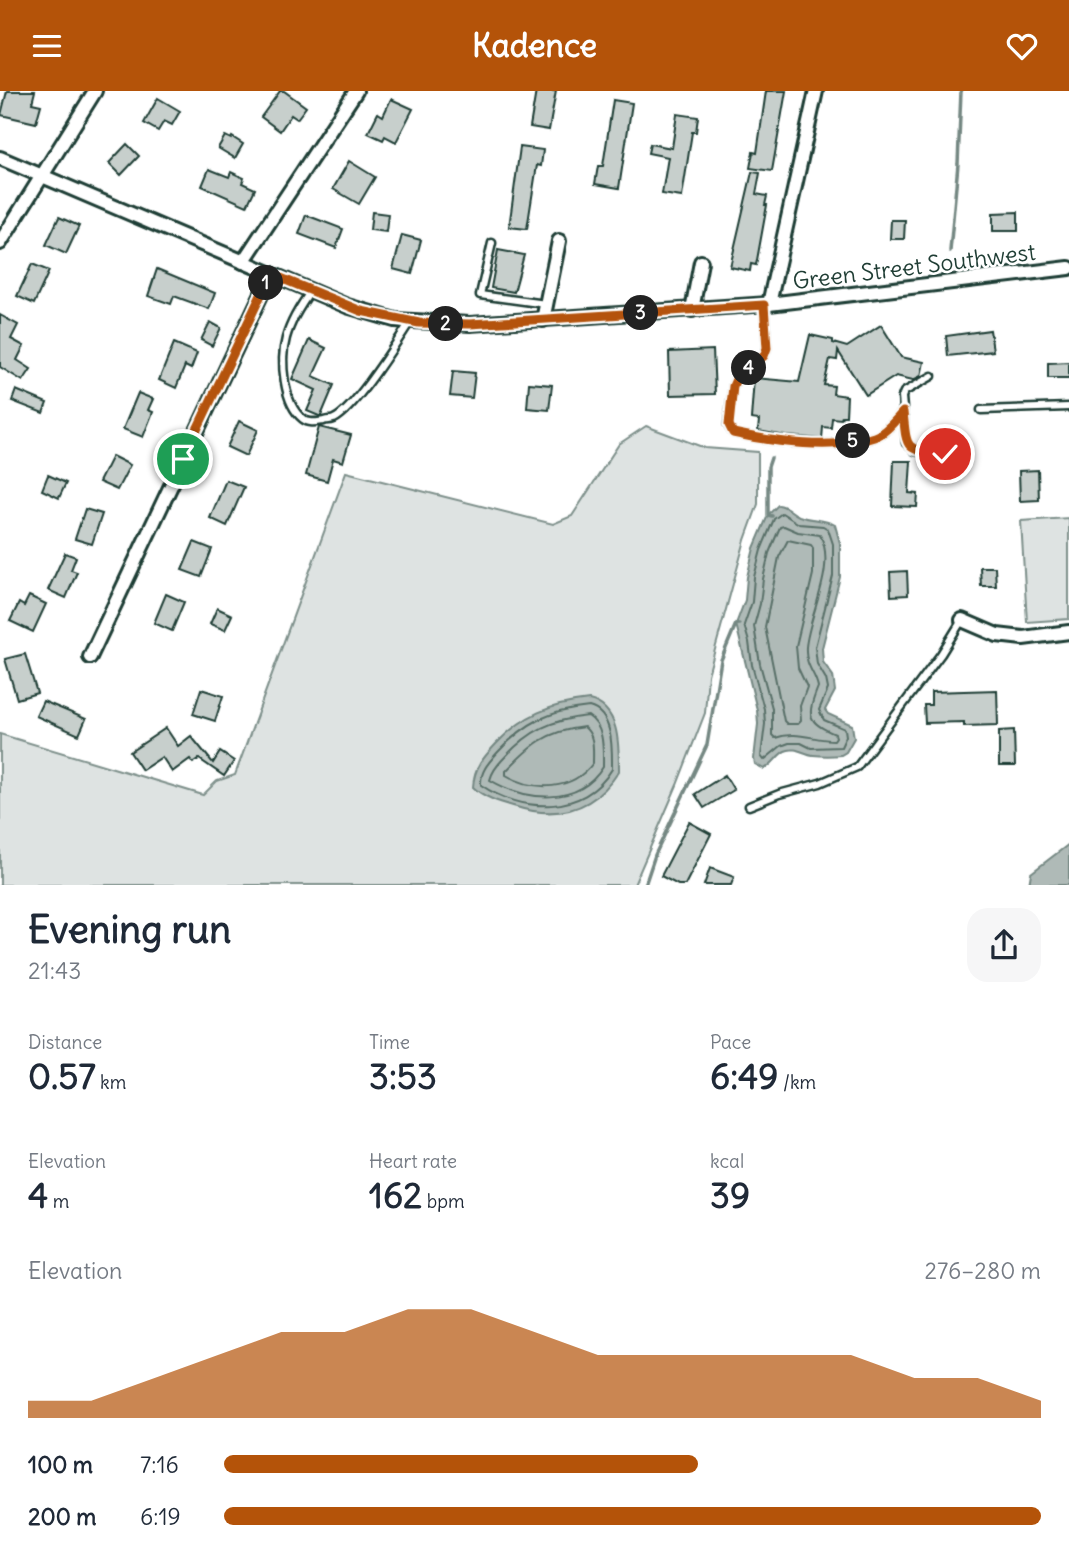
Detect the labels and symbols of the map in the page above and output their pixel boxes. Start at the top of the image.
street label: Green Street Southwest [791,237,1037,295]
pin: 1 [248,265,284,301]
pin: 3 [624,295,658,331]
pin: 2 [428,307,464,341]
pin: 4 [732,351,766,385]
pin: 5 [836,423,870,459]
pin [915,424,975,484]
pin [153,429,213,489]

